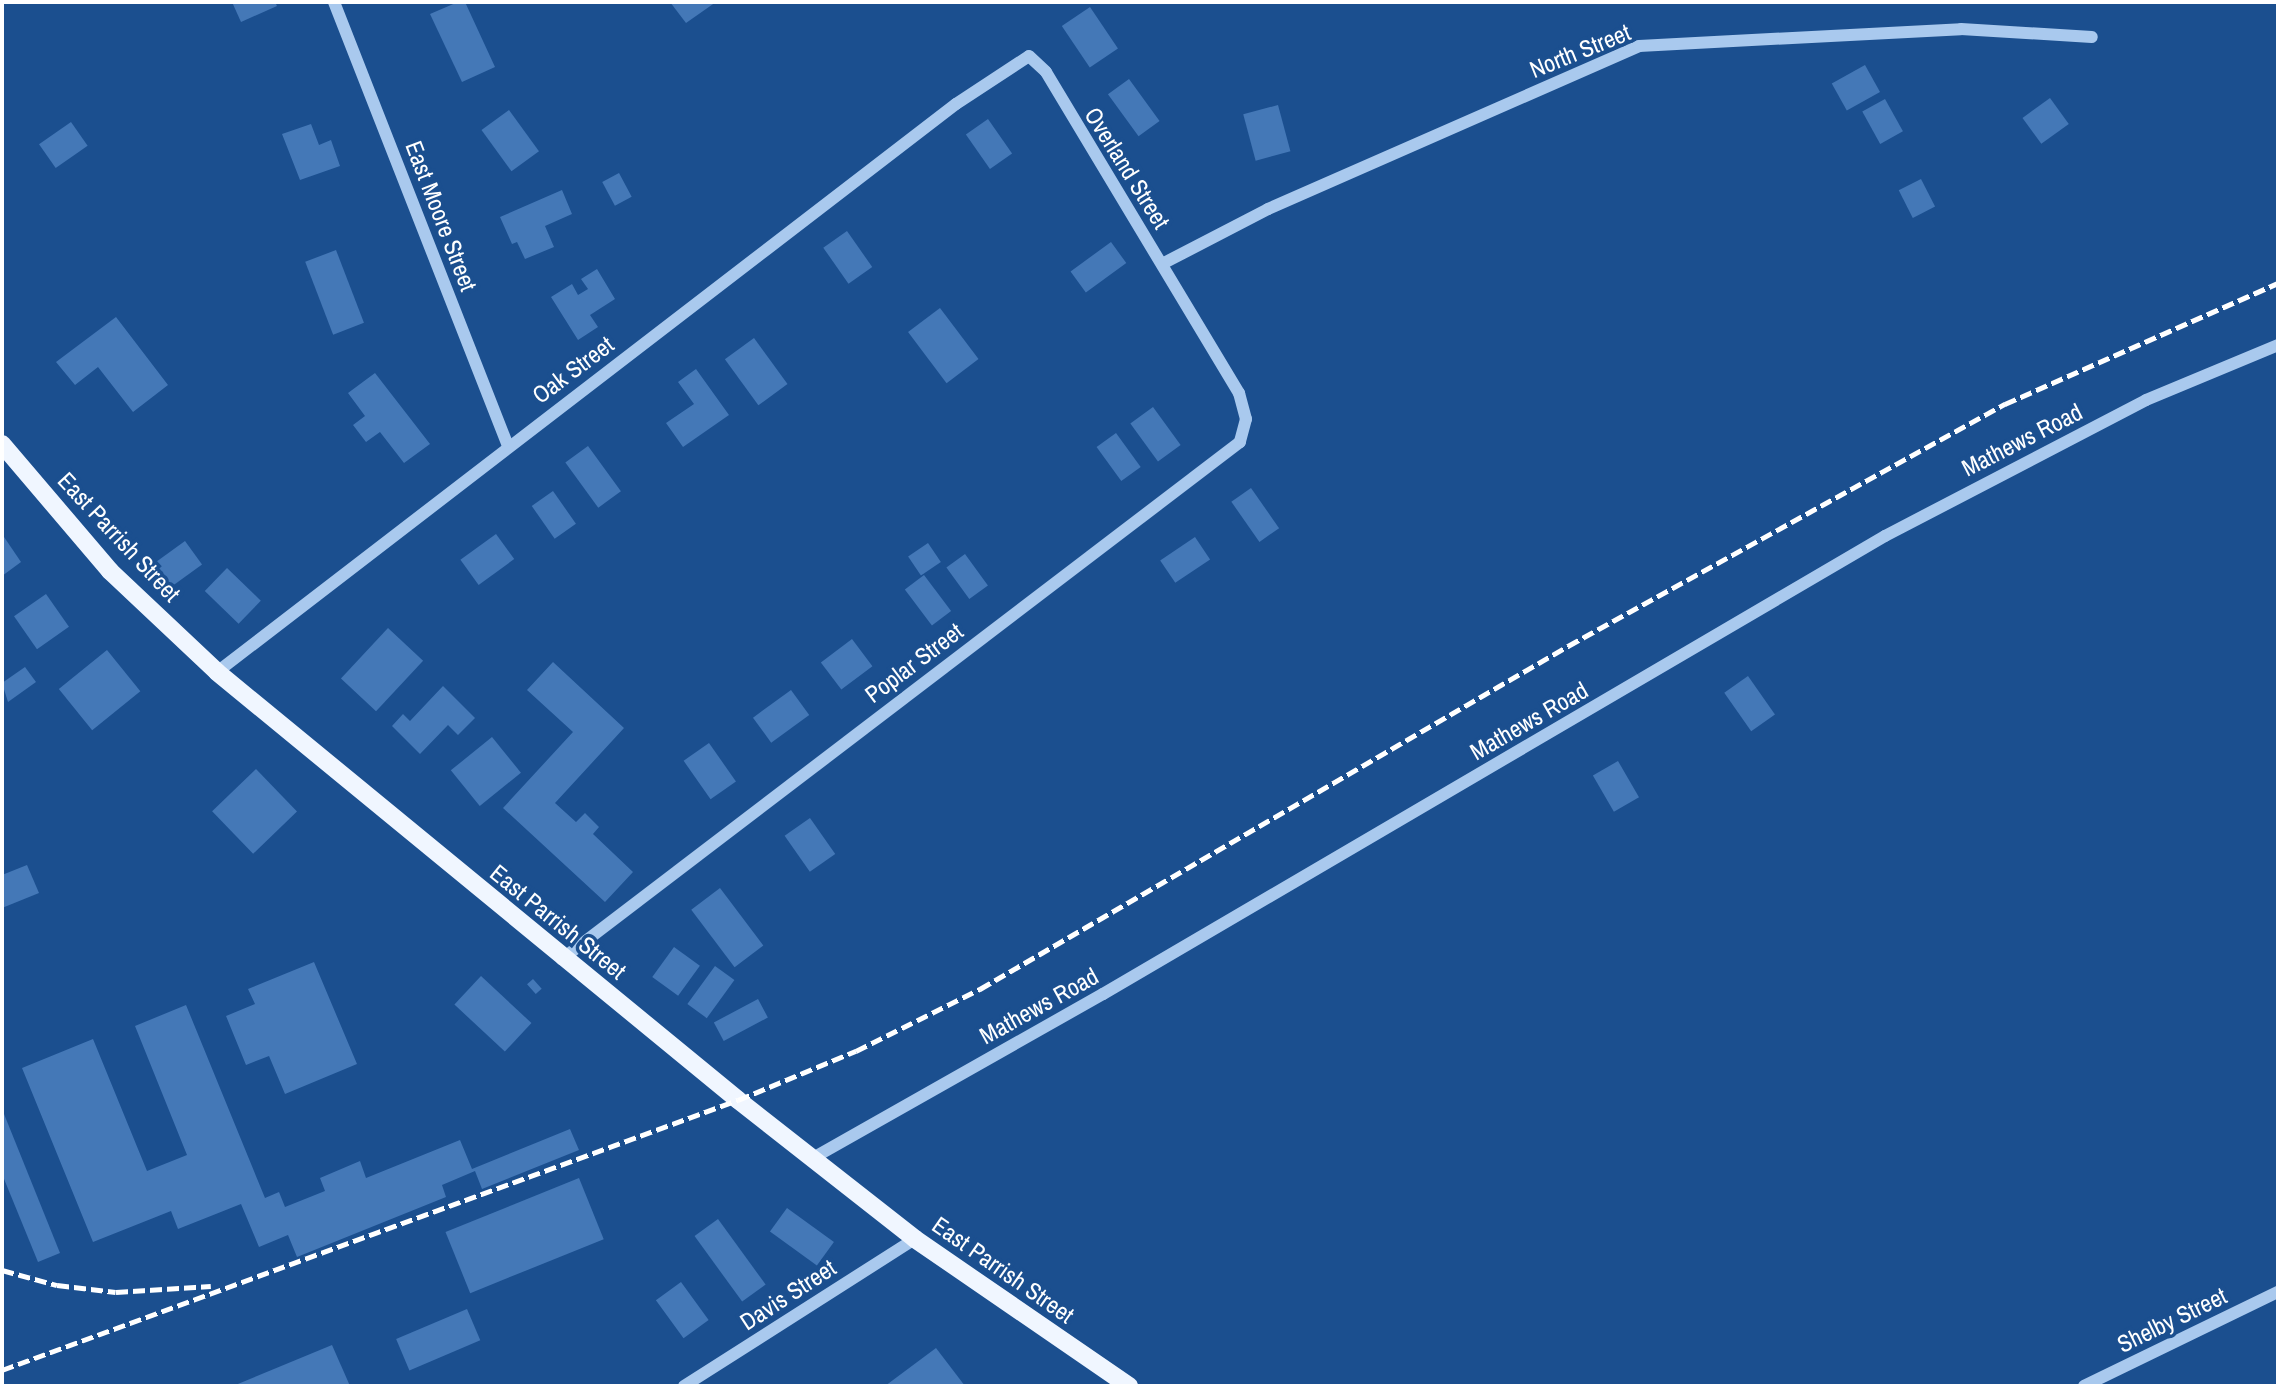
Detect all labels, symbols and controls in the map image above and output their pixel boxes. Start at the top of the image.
street label: North Street [1525,18,1635,84]
street label: Overland Street [1078,102,1176,234]
street label: East Moore Street [399,137,483,295]
street label: Oak Street [527,330,619,410]
street label: Mathews Road [1957,397,2087,483]
street label: East Parrish Street [52,466,186,608]
street label: Poplar Street [859,617,969,709]
street label: Mathews Road [1465,676,1593,766]
street label: East Parrish Street [484,858,632,986]
street label: Mathews Road [975,962,1103,1050]
street label: East Parrish Street [927,1211,1079,1329]
street label: Davis Street [735,1253,841,1337]
street label: Shelby Street [2113,1281,2231,1359]

